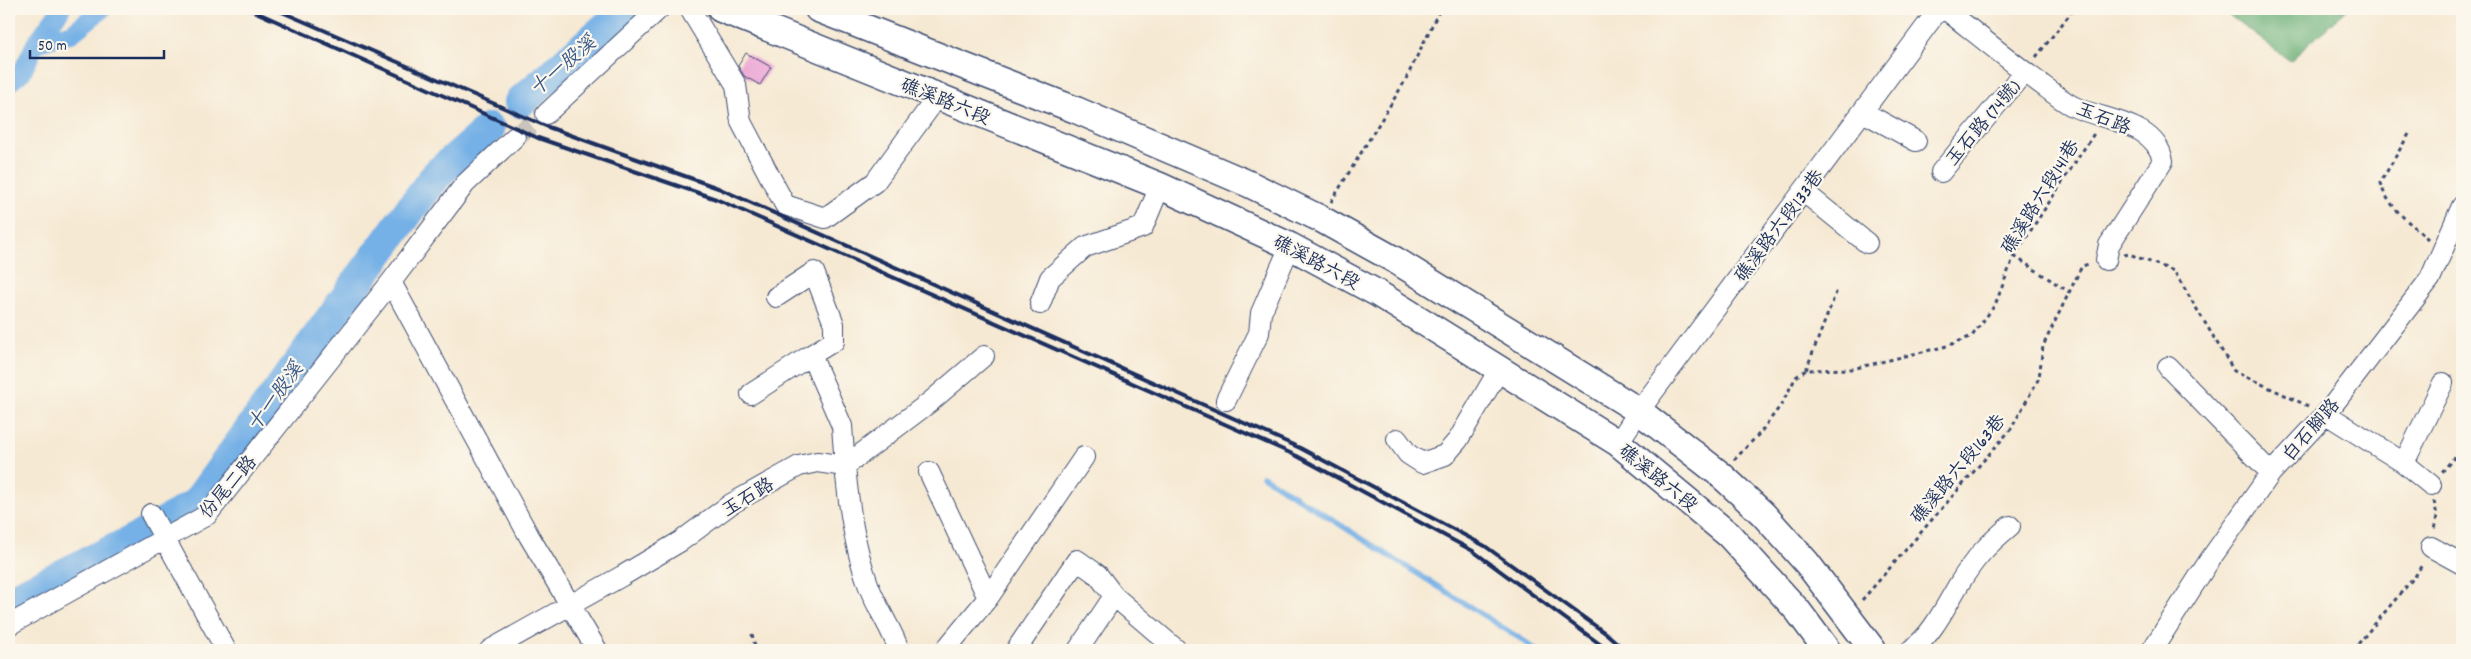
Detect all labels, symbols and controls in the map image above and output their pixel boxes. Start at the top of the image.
scale bar [30,28,164,60]
water label: 十一股溪 [525,30,604,104]
text: 50 m [38,36,67,58]
street label: 礁溪路六段 [896,73,994,134]
street label: 玉石路 (74號) [1941,75,2029,173]
street label: 玉石路 [2071,97,2134,143]
street label: 礁溪路六段141巷 [1996,135,2088,260]
street label: 礁溪路六段133巷 [1729,165,1832,289]
street label: 礁溪路六段 [1267,230,1364,298]
water label: 十一股溪 [242,356,312,438]
street label: 白石腳路 [2278,394,2348,469]
street label: 礁溪路六段163巷 [1906,410,2014,531]
street label: 礁溪路六段 [1611,439,1702,520]
street label: 份尾二路 [195,451,265,526]
street label: 玉石路 [717,473,780,525]

